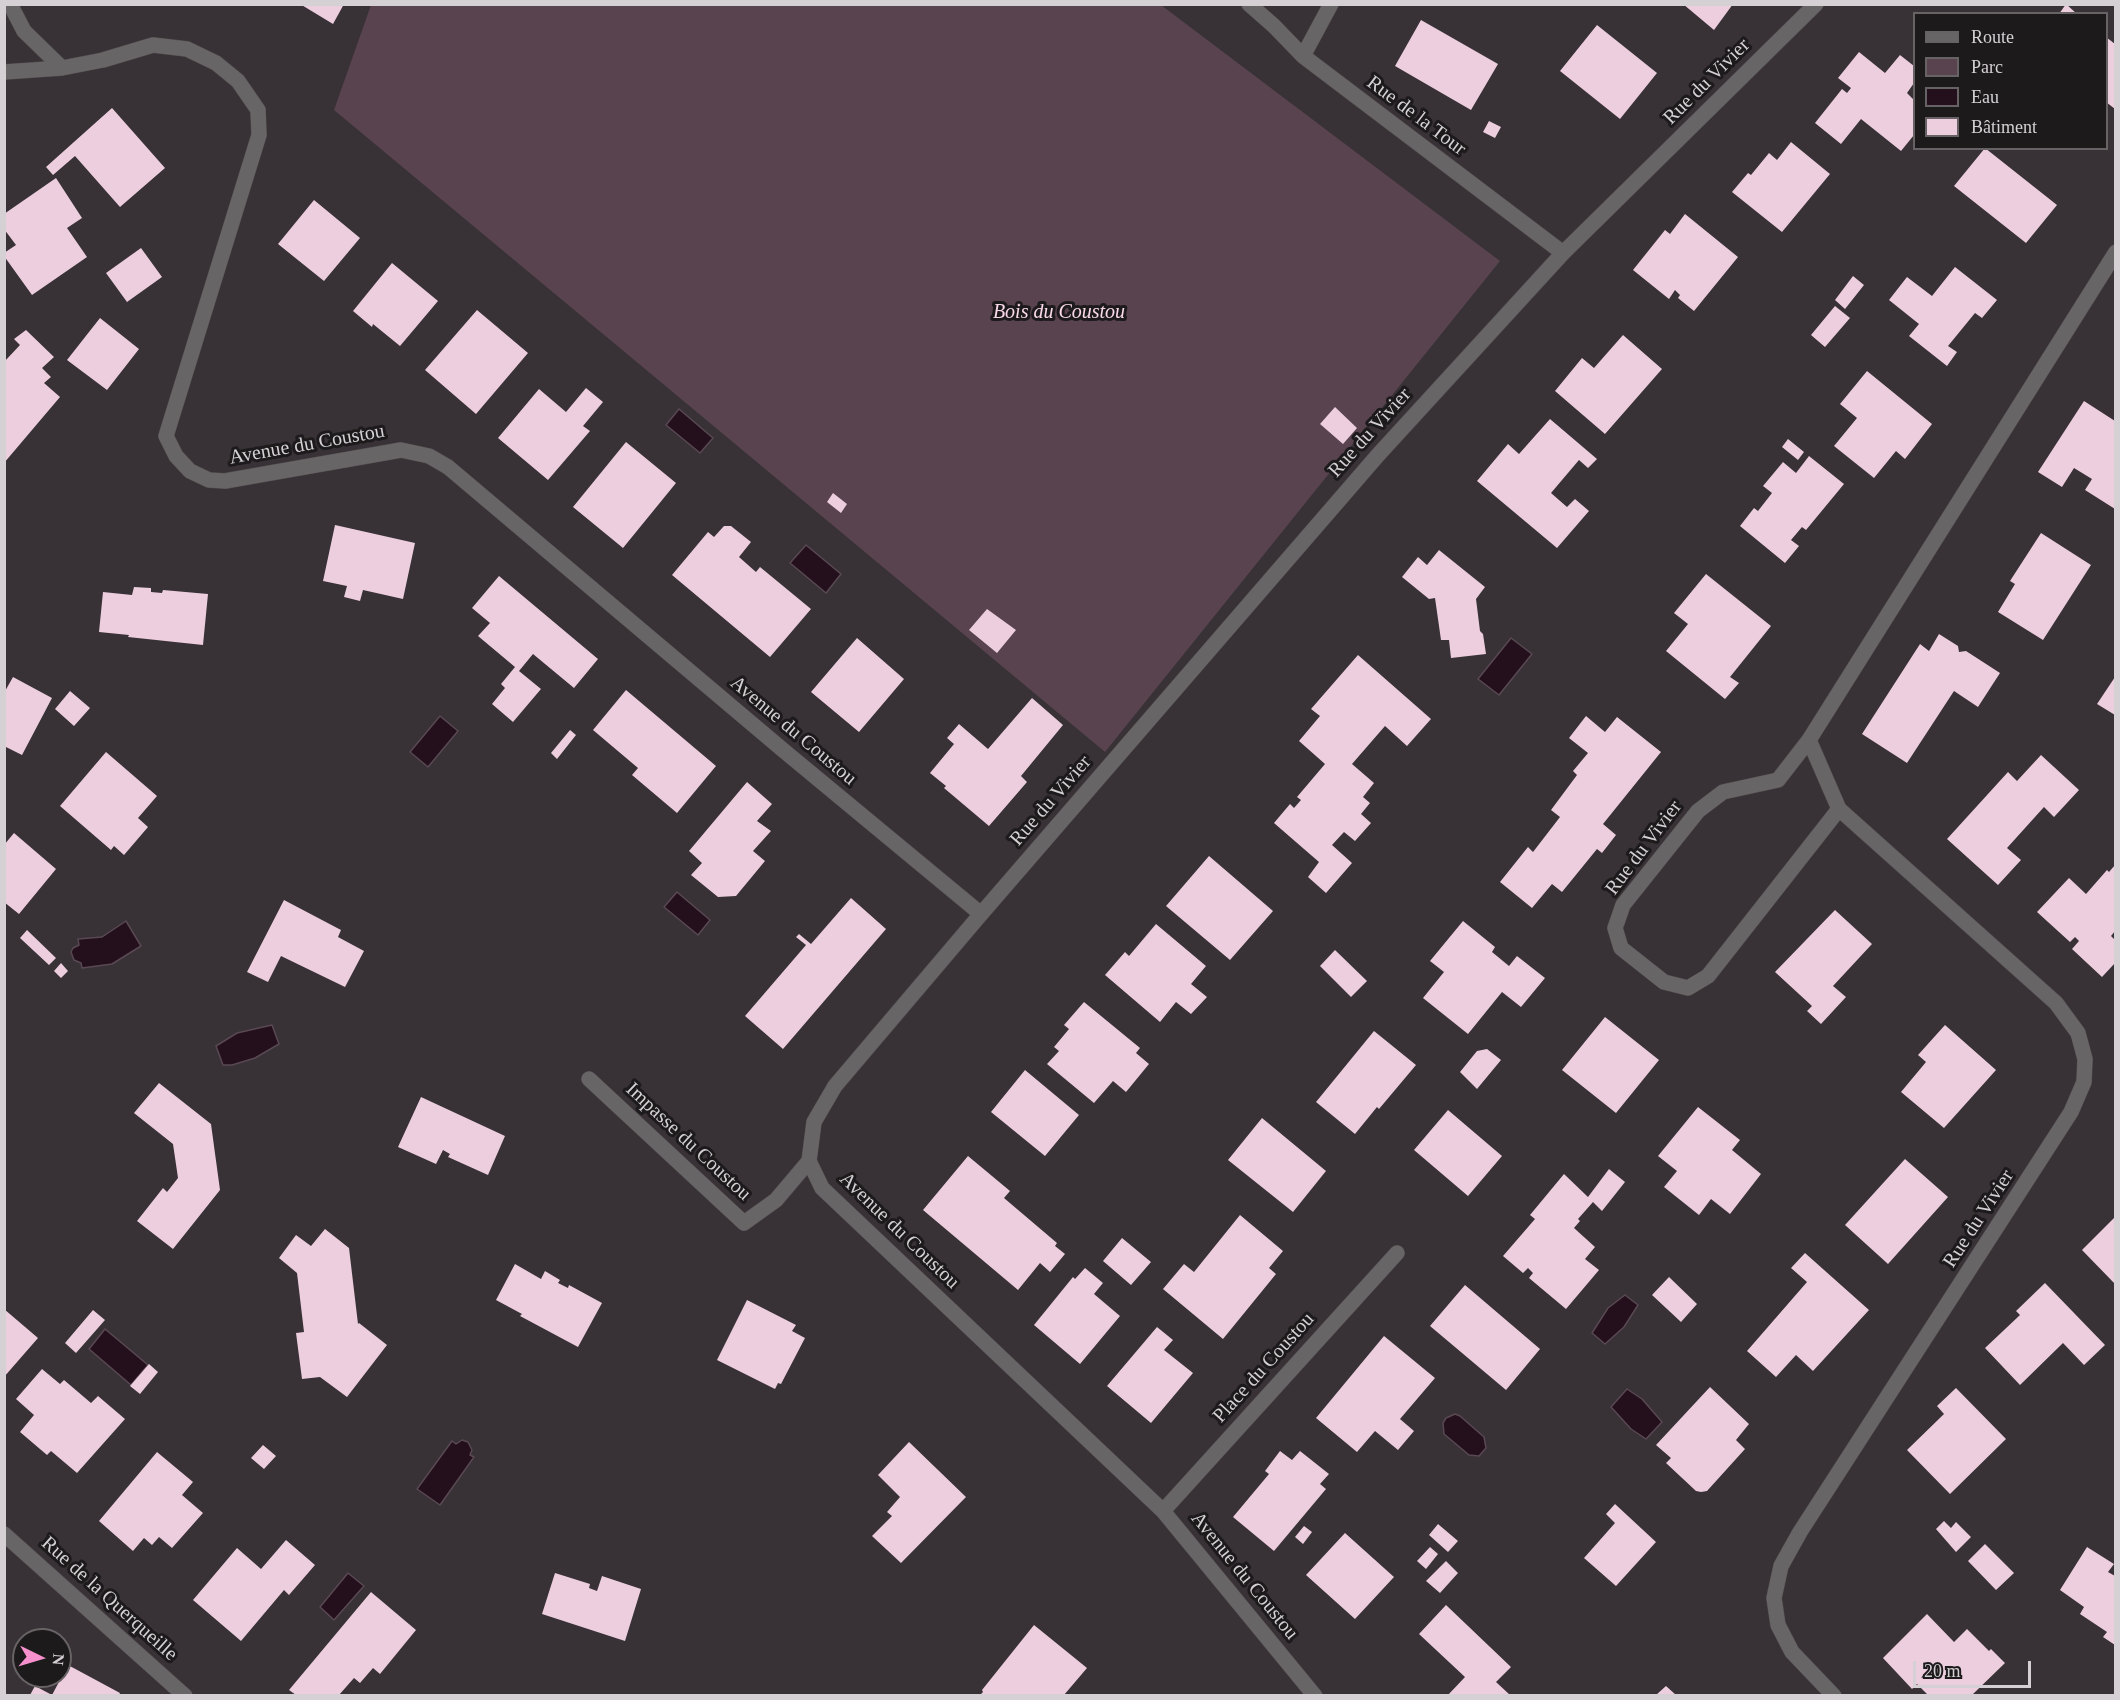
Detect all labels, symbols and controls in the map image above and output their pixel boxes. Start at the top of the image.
legend [1913,12,2108,150]
text: Route [1971,27,2014,47]
street label: Rue du Vivier [1659,34,1755,130]
text: Parc [1971,57,2003,77]
street label: Rue de la Tour [1362,71,1470,161]
text: Eau [1971,87,1999,107]
text: Bâtiment [1971,117,2037,137]
park label: Bois du Coustou [993,301,1125,325]
street label: Rue du Vivier [1324,383,1416,483]
street label: Avenue du Coustou [227,420,387,470]
street label: Avenue du Coustou [725,671,861,791]
street label: Rue du Vivier [1005,751,1097,851]
street label: Rue du Vivier [1601,796,1687,900]
street label: Impasse du Coustou [620,1078,756,1206]
street label: Rue du Vivier [1938,1165,2020,1273]
street label: Avenue du Coustou [834,1168,964,1294]
street label: Place du Coustou [1208,1308,1320,1428]
street label: Avenue du Coustou [1185,1507,1303,1645]
street label: Rue de la Querqueille [36,1532,182,1666]
north arrow [12,1628,72,1688]
scale bar [1916,1649,2034,1687]
text: N [49,1653,67,1666]
text: 20 m [1924,1661,1961,1681]

